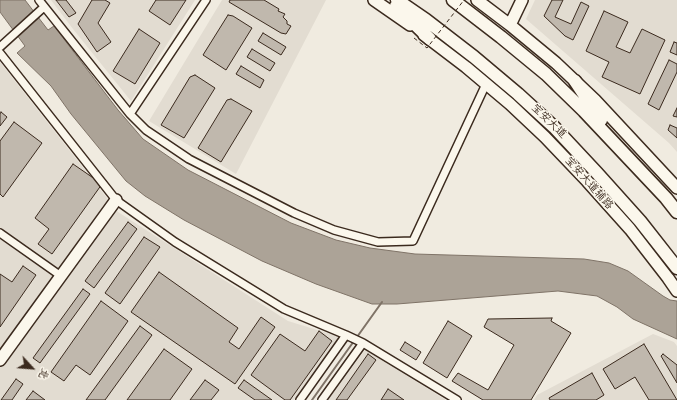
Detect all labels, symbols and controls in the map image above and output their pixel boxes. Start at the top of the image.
street label: 宝安大道 [528,102,568,142]
street label: 宝安大道辅路 [561,155,615,213]
north arrow [12,348,52,388]
text: 北 [35,366,51,381]

